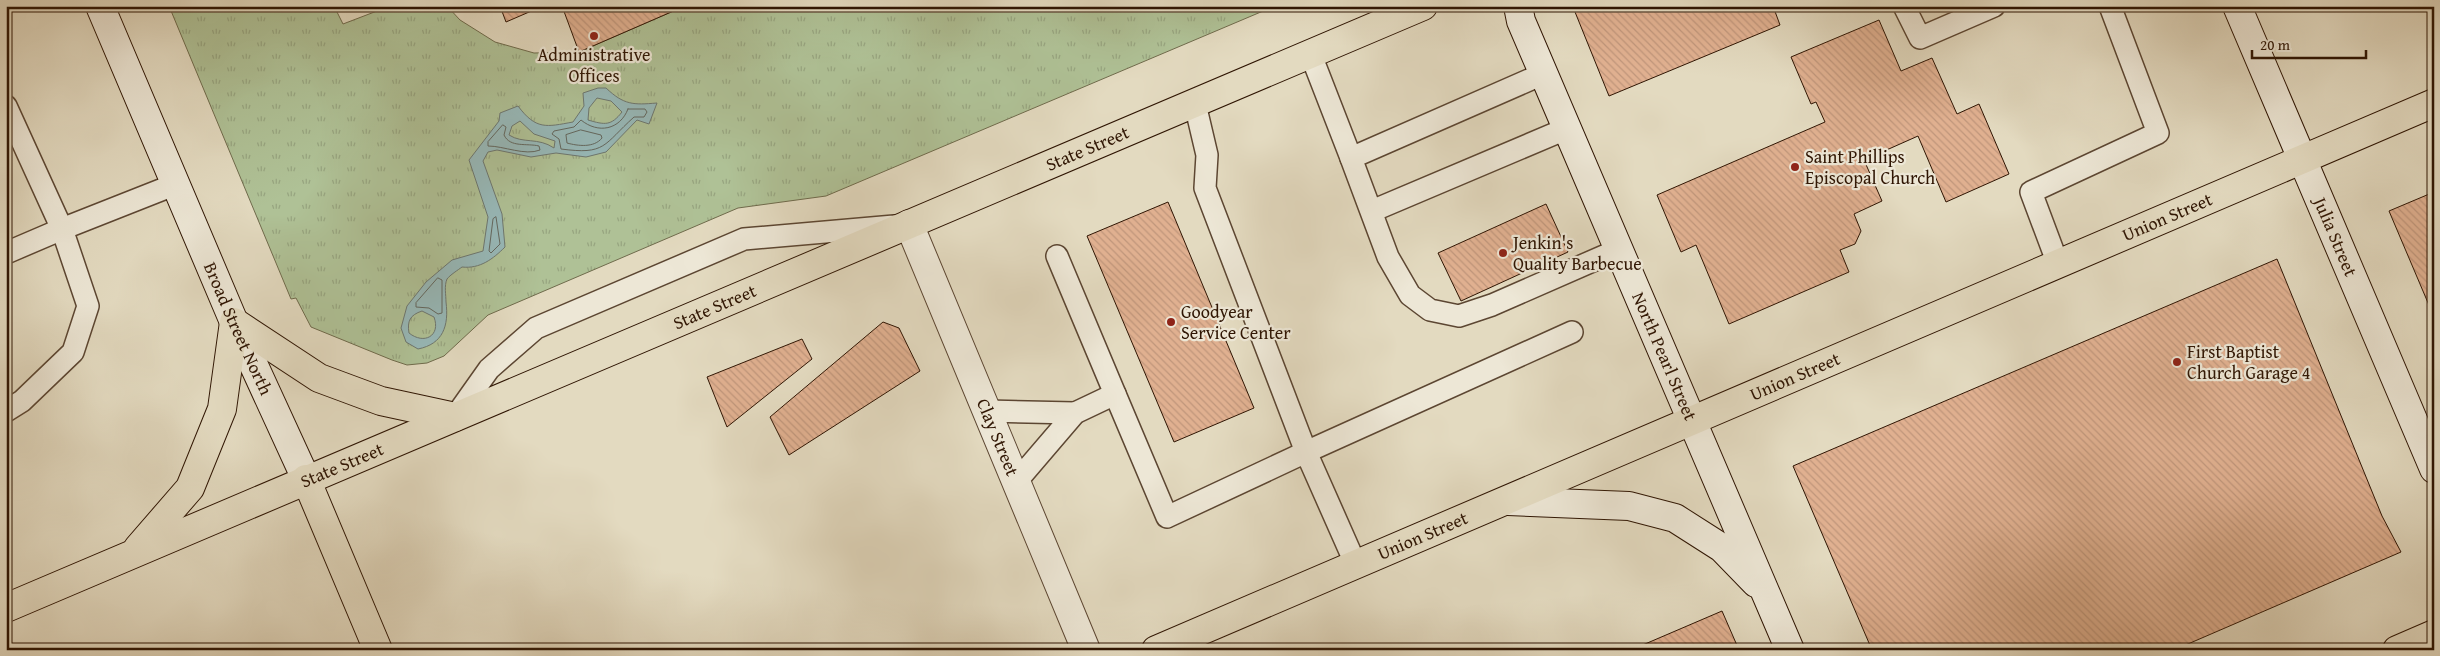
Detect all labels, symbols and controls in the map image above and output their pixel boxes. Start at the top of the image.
scale bar [2252,28,2366,60]
marker: Administrative Offices [588,30,600,42]
text: 20 m [2260,34,2291,55]
place label: Administrative Offices [537,41,651,89]
street label: State Street [1041,118,1134,178]
place label: Saint Phillips Episcopal Church [1805,143,1935,191]
marker: Saint Phillips Episcopal Church [1789,161,1801,173]
street label: Union Street [2118,185,2217,248]
street label: Julia Street [2306,191,2365,281]
place label: Jenkin's Quality Barbecue [1511,229,1642,277]
marker: Jenkin's Quality Barbecue [1497,247,1509,259]
street label: Broad Street North [197,258,280,399]
street label: State Street [669,277,761,336]
street label: North Pearl Street [1625,288,1705,425]
place label: Goodyear Service Center [1181,298,1291,346]
marker: Goodyear Service Center [1165,316,1177,328]
place label: First Baptist Church Garage 4 [2187,338,2310,386]
street label: Union Street [1745,345,1845,407]
marker: First Baptist Church Garage 4 [2171,356,2183,368]
street label: Clay Street [970,394,1027,481]
street label: State Street [296,435,388,494]
street label: Union Street [1373,504,1472,567]

